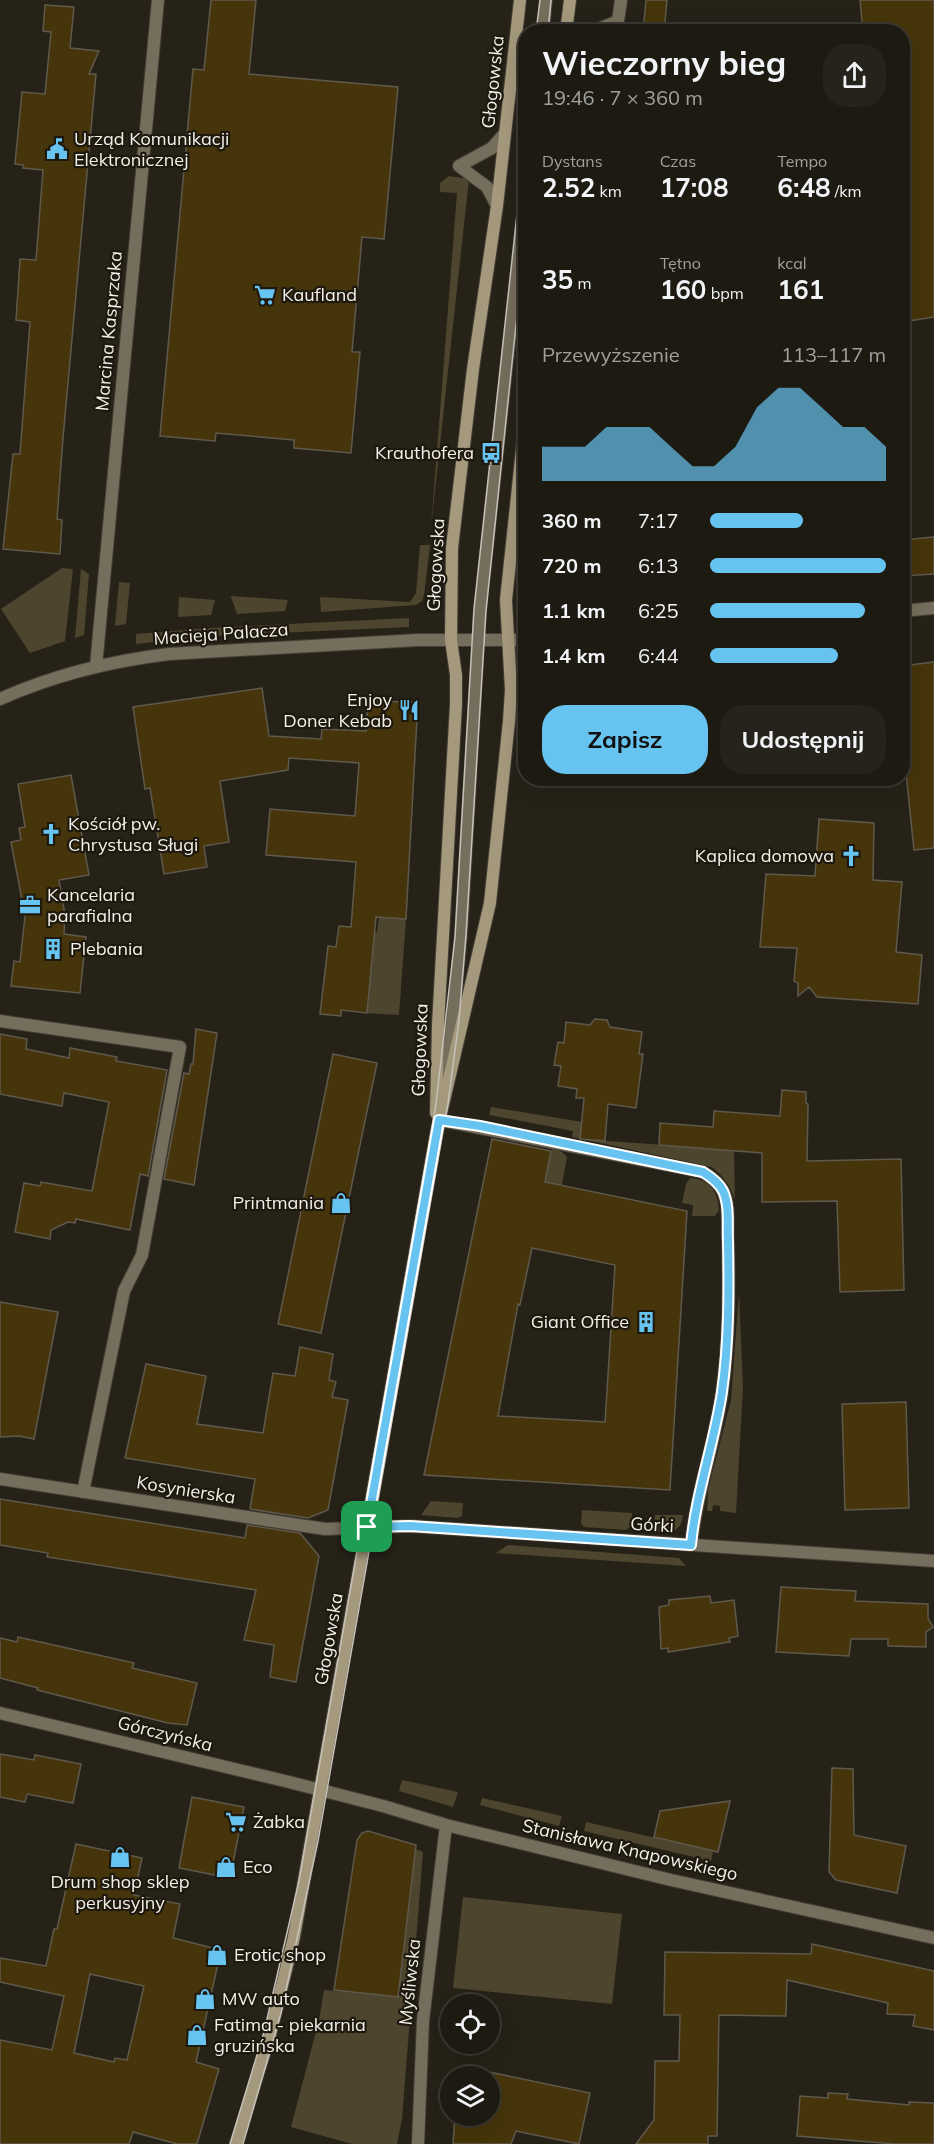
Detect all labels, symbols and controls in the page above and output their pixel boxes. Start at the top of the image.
street label: Głogowska [476,34,509,129]
text: Wieczorny bieg [542,42,786,83]
button: share [823,44,886,107]
text: 19:46 · 7 × 360 m [542,85,703,110]
place label: Urząd Komunikacji Elektronicznej [74,127,229,171]
public building icon: Urząd Komunikacji Elektronicznej [45,137,69,161]
text: Dystans [542,151,603,171]
text: Czas [660,151,696,171]
text: Tempo [777,151,827,171]
text: 2.52 [542,171,595,204]
text: 17:08 [660,171,729,204]
text: 6:48 [777,171,831,204]
text: km [595,181,622,201]
text: /km [831,181,862,201]
street label: Marcina Kasprzaka [90,250,127,412]
text: Tętno [660,253,701,273]
text: kcal [777,253,807,273]
text: 35 [542,263,573,296]
text: m [573,273,591,293]
text: 160 [660,273,706,306]
text: 161 [777,273,824,306]
supermarket icon: Kaufland [253,283,277,307]
place label: Kaufland [282,283,357,306]
text: bpm [706,283,744,303]
text: Przewyższenie [542,342,680,367]
text: 113–117 m [781,342,886,367]
place label: Krauthofera [375,441,474,464]
bus stop icon: Krauthofera [479,441,503,465]
text: 360 m [542,508,601,533]
text: 7:17 [638,508,679,533]
street label: Głogowska [422,518,449,612]
text: 720 m [542,553,601,578]
text: 6:13 [638,553,679,578]
text: 1.1 km [542,598,605,623]
text: 6:25 [638,598,679,623]
street label: Macieja Palacza [153,617,289,650]
text: 1.4 km [542,643,605,668]
text: 6:44 [638,643,679,668]
place label: Enjoy Doner Kebab [283,688,392,732]
restaurant icon: Enjoy Doner Kebab [397,698,421,722]
button: Zapisz [542,705,708,774]
button: Udostępnij [720,705,886,774]
place label: Kościół pw. Chrystusa Sługi [68,812,198,856]
church icon: Kościół pw. Chrystusa Sługi [39,822,63,846]
place label: Kaplica domowa [695,844,834,867]
church icon: Kaplica domowa [839,844,863,868]
place label: Kancelaria parafialna [47,883,135,927]
office icon: Kancelaria parafialna [18,893,42,917]
building icon: Plebania [41,937,65,961]
place label: Plebania [70,937,143,960]
street label: Głogowska [406,1003,433,1097]
place label: Printmania [233,1191,324,1214]
shop icon: Printmania [329,1191,353,1215]
place label: Giant Office [531,1310,629,1333]
building icon: Giant Office [634,1310,658,1334]
street label: Kosynierska [135,1470,237,1509]
pin [341,1501,392,1552]
icon: arrive [350,1510,383,1543]
street label: Górki [630,1512,674,1537]
street label: Głogowska [309,1591,348,1687]
street label: Górczyńska [115,1711,215,1756]
supermarket icon: Żabka [224,1810,248,1834]
place label: Żabka [253,1810,305,1833]
street label: Stanisława Knapowskiego [520,1813,740,1886]
shop icon: Drum shop sklep perkusyjny [108,1845,132,1869]
shop icon: Eco [214,1855,238,1879]
place label: Eco [243,1855,273,1878]
place label: Drum shop sklep perkusyjny [50,1870,190,1914]
street label: Myśliwska [394,1938,425,2026]
shop icon: Erotic shop [205,1943,229,1967]
place label: Erotic shop [234,1943,326,1966]
shop icon: MW auto [193,1987,217,2011]
place label: MW auto [222,1987,300,2010]
map controls [440,1994,500,2126]
button: locate [440,1994,500,2054]
place label: Fatima - piekarnia gruzińska [214,2013,366,2057]
shop icon: Fatima - piekarnia gruzińska [185,2023,209,2047]
button: layers [440,2066,500,2126]

